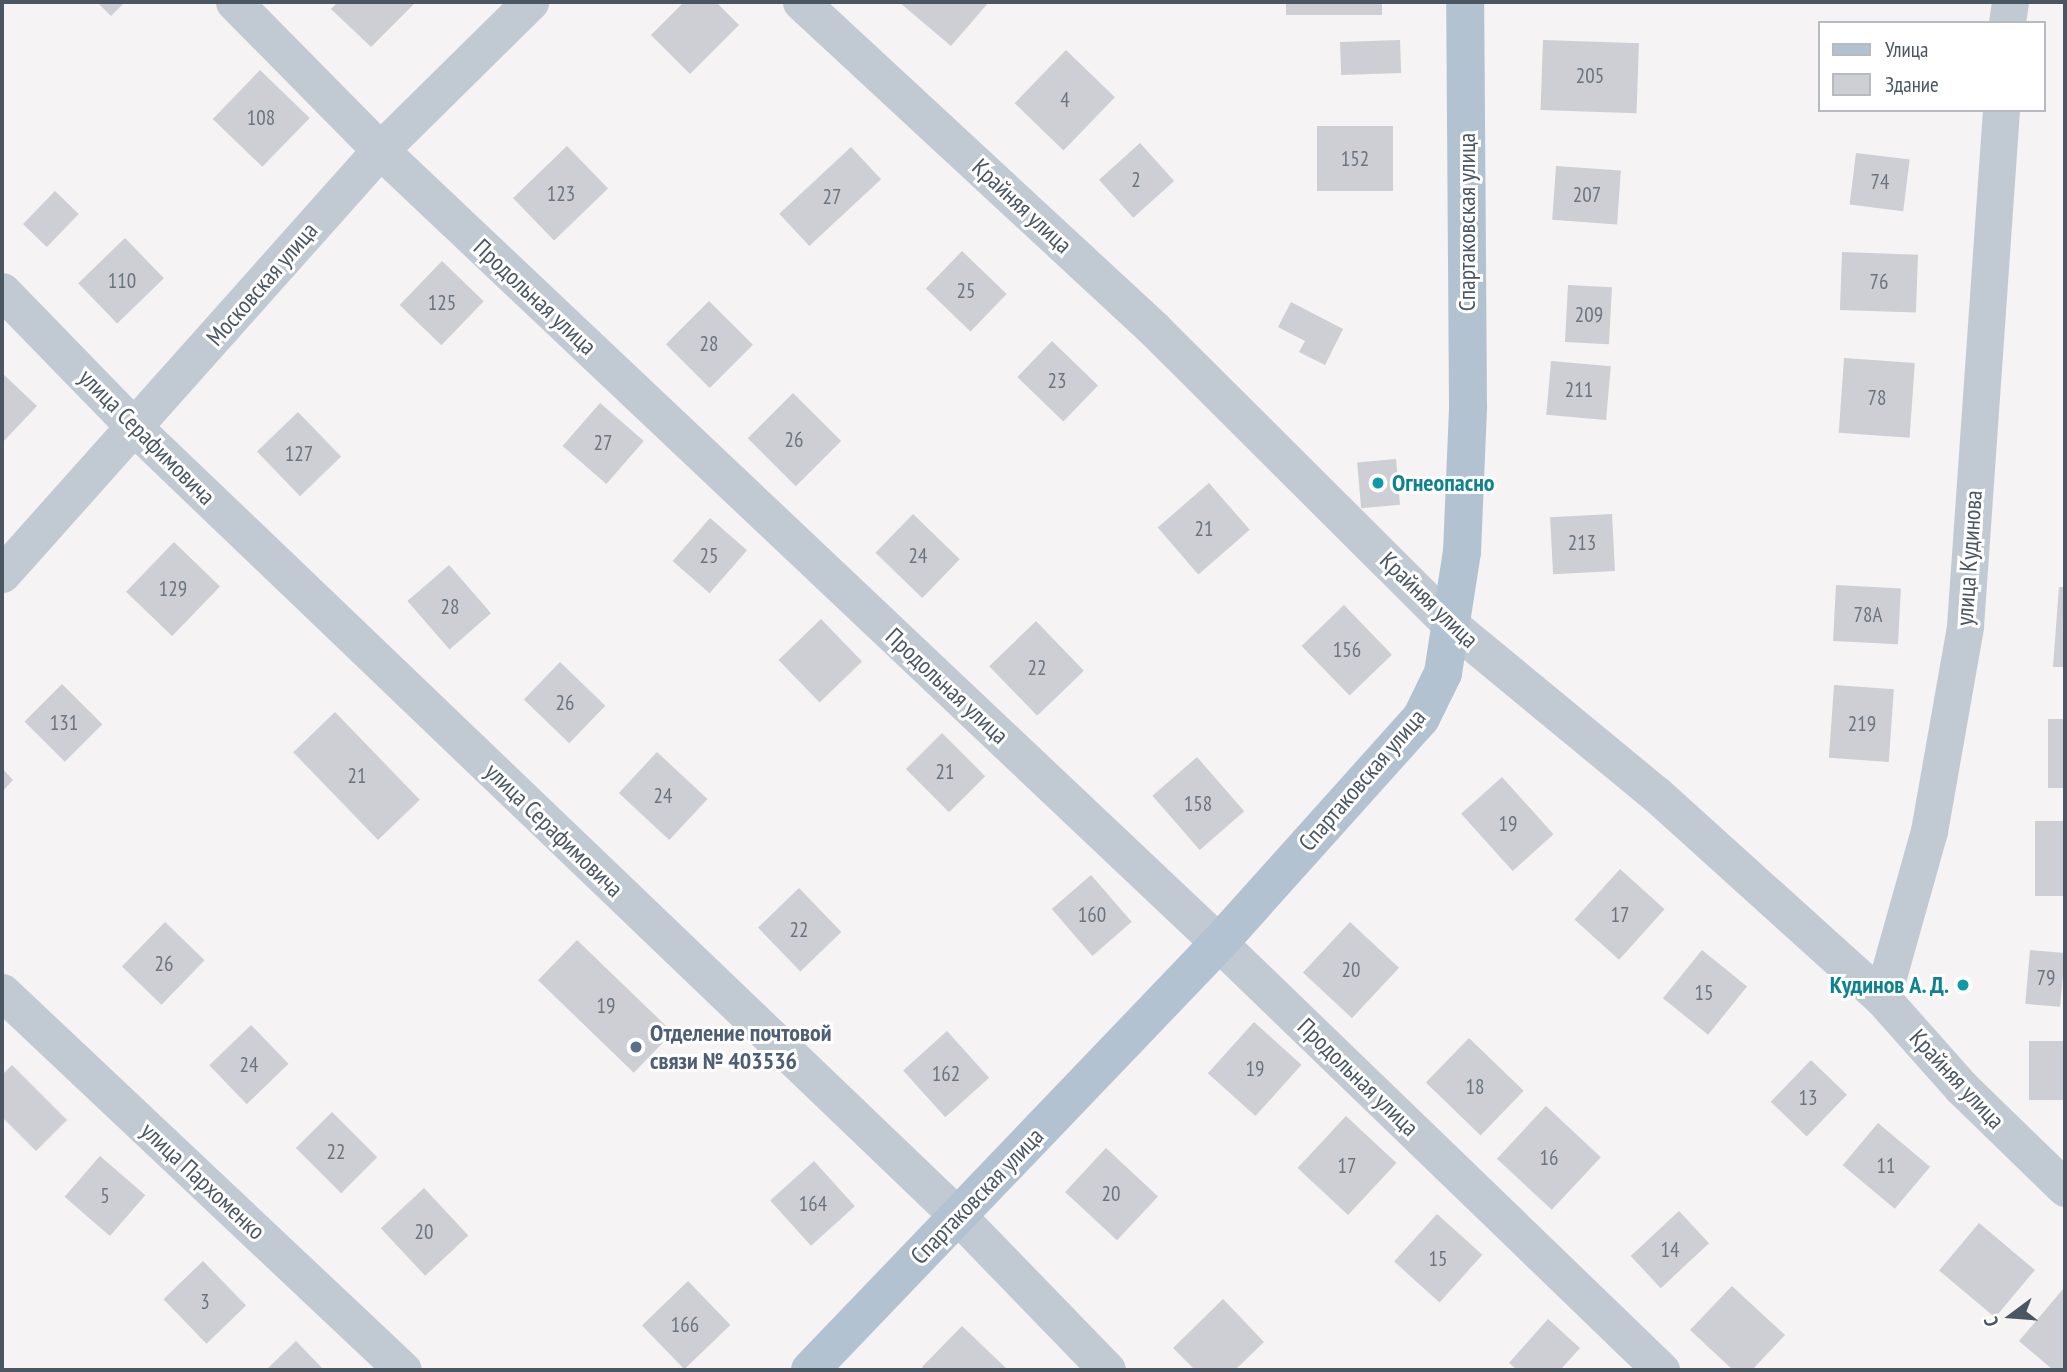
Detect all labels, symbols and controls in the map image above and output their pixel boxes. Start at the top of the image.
legend [1818,21,2046,112]
text: Улица [1885,36,1928,63]
house number: 205 [1576,63,1604,89]
text: Здание [1885,71,1939,98]
house number: 4 [1060,87,1070,113]
house number: 108 [247,105,275,131]
street label: Спартаковская улица [1453,133,1481,311]
house number: 152 [1341,146,1369,172]
street label: Крайняя улица [966,153,1078,259]
house number: 2 [1131,167,1141,193]
house number: 74 [1871,169,1889,195]
house number: 123 [547,181,575,207]
house number: 207 [1573,182,1601,208]
house number: 27 [823,184,841,210]
street label: Московская улица [200,216,324,352]
street label: Продольная улица [468,233,602,361]
house number: 110 [108,268,136,294]
house number: 76 [1870,269,1888,295]
house number: 25 [957,278,975,304]
house number: 125 [428,290,456,316]
house number: 209 [1575,302,1603,328]
house number: 28 [700,331,718,357]
street label: улица Серафимовича [73,363,221,511]
house number: 23 [1048,368,1066,394]
house number: 211 [1565,377,1593,403]
house number: 78 [1868,385,1886,411]
house number: 26 [785,427,803,453]
house number: 27 [594,430,612,456]
house number: 127 [285,441,313,467]
place label: Огнеопасно [1392,469,1495,497]
marker: Огнеопасно [1370,475,1386,491]
street label: улица Кудинова [1950,489,1988,627]
house number: 21 [1195,516,1213,542]
house number: 213 [1568,530,1596,556]
house number: 25 [700,543,718,569]
house number: 24 [909,543,927,569]
street label: Крайняя улица [1374,546,1484,654]
house number: 129 [159,576,187,602]
house number: 28 [441,594,459,620]
house number: 78А [1854,602,1882,628]
street label: Продольная улица [880,622,1014,750]
house number: 156 [1333,637,1361,663]
house number: 22 [1028,655,1046,681]
house number: 26 [556,690,574,716]
street label: Спартаковская улица [1293,703,1431,857]
house number: 131 [50,710,78,736]
house number: 219 [1848,711,1876,737]
street label: улица Серафимовича [479,757,629,903]
house number: 21 [936,759,954,785]
house number: 21 [348,763,366,789]
house number: 24 [654,783,672,809]
house number: 158 [1184,791,1212,817]
house number: 19 [1499,811,1517,837]
house number: 160 [1078,902,1106,928]
house number: 17 [1611,902,1629,928]
house number: 22 [790,917,808,943]
house number: 26 [155,951,173,977]
house number: 20 [1342,957,1360,983]
house number: 79 [2037,965,2055,991]
place label: Кудинов A. Д. [1828,971,1949,999]
marker: Кудинов A. Д. [1955,977,1971,993]
house number: 15 [1695,980,1713,1006]
house number: 19 [597,993,615,1019]
street label: Продольная улица [1292,1012,1424,1142]
place label: Отделение почтовой связи № 403536 [650,1019,832,1075]
street label: Крайняя улица [1904,1023,2010,1135]
marker: Отделение почтовой связи № 403536 [628,1039,644,1055]
house number: 24 [240,1052,258,1078]
house number: 19 [1246,1056,1264,1082]
house number: 162 [932,1061,960,1087]
house number: 18 [1466,1074,1484,1100]
house number: 13 [1799,1085,1817,1111]
street label: улица Пархоменко [135,1116,271,1246]
street label: Спартаковская улица [905,1122,1049,1270]
house number: 22 [327,1139,345,1165]
house number: 16 [1540,1145,1558,1171]
house number: 17 [1338,1153,1356,1179]
house number: 11 [1877,1153,1895,1179]
house number: 20 [1102,1181,1120,1207]
house number: 5 [100,1183,110,1209]
house number: 164 [799,1191,827,1217]
house number: 20 [415,1219,433,1245]
house number: 14 [1661,1237,1679,1263]
house number: 15 [1429,1246,1447,1272]
north arrow [1976,1281,2046,1351]
house number: 3 [200,1289,210,1315]
house number: 166 [671,1312,699,1338]
text: С [1978,1314,2004,1329]

